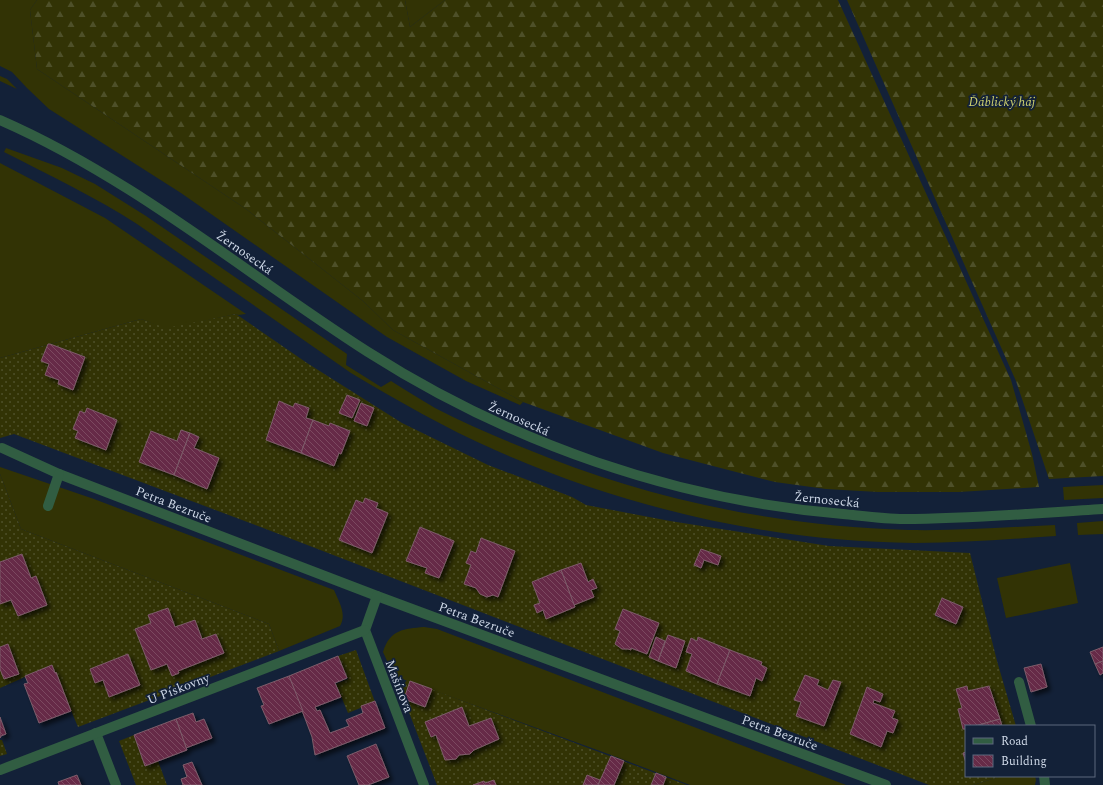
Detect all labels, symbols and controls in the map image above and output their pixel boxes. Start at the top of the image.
park label: Ďáblický háj [968,92,1036,112]
street label: Žernosecká [212,226,278,280]
street label: Žernosecká [485,396,553,442]
street label: Petra Bezruče [133,481,215,529]
street label: Žernosecká [793,487,861,513]
street label: Petra Bezruče [436,597,518,643]
street label: Mašínova [380,657,419,717]
street label: U Pískovny [144,668,213,710]
street label: Petra Bezruče [739,710,821,756]
legend [965,725,1095,777]
text: Road [1001,732,1028,751]
text: Building [1001,752,1047,771]

